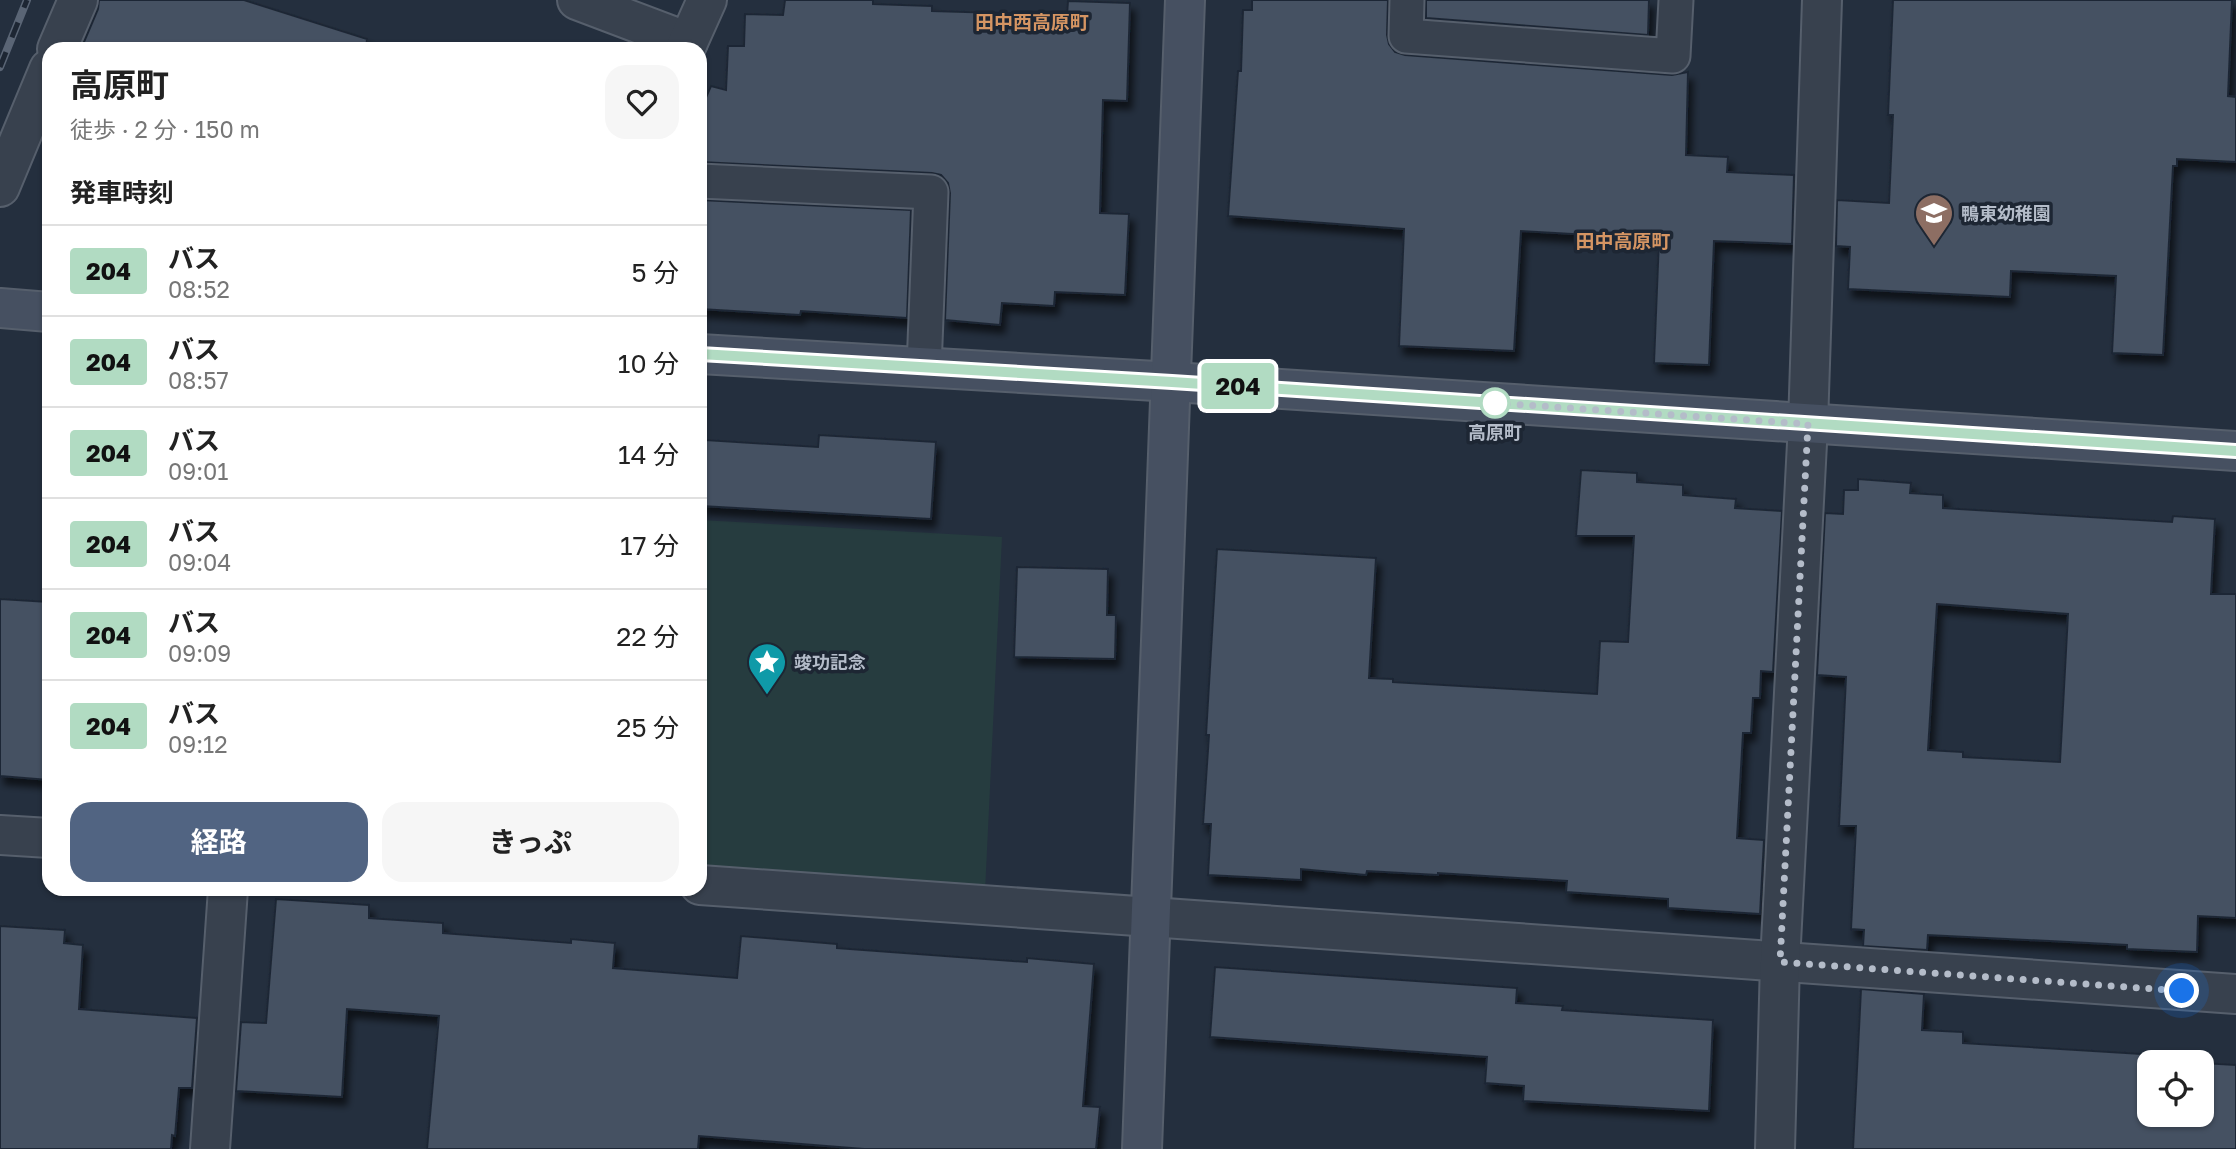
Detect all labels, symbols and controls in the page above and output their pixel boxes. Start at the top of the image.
district label: 田中西高原町 [975,10,1089,33]
text: 高原町 [70,65,169,104]
button: heart [605,65,679,139]
text: 徒歩 · 2 分 · 150 m [70,115,260,143]
text: 発車時刻 [70,177,174,208]
school or university icon: 鴨東幼稚園 [1913,192,1955,247]
place label: 鴨東幼稚園 [1961,202,2051,224]
district label: 田中高原町 [1575,229,1671,252]
text: バス [168,243,220,274]
text: 204 [86,256,131,285]
text: 5 分 [631,257,679,288]
text: 08:52 [168,275,230,303]
text: バス [168,334,220,365]
text: 204 [86,347,131,376]
text: 10 分 [618,348,679,379]
line badge: 204 [1198,363,1278,409]
text: 08:57 [168,366,229,394]
text: 204 [1215,371,1261,400]
marker: 高原町 [1480,388,1510,418]
place label: 高原町 [1468,421,1522,443]
text: バス [168,425,220,456]
text: 204 [86,438,131,467]
text: 14 分 [618,439,679,470]
text: 09:01 [168,457,229,485]
text: バス [168,516,220,547]
text: 204 [86,529,131,558]
text: 17 分 [620,530,679,561]
text: 09:04 [168,548,231,576]
text: バス [168,607,220,638]
text: 204 [86,620,131,649]
text: 22 分 [616,621,679,652]
text: 09:09 [168,639,231,667]
place icon: 竣功記念 [746,641,788,696]
place label: 竣功記念 [794,651,866,673]
text: バス [168,698,220,729]
text: 204 [86,711,131,740]
text: 25 分 [616,712,679,743]
text: 09:12 [168,730,228,758]
button: 経路 [70,802,368,882]
button: きっぷ [382,802,679,882]
your location [2164,973,2199,1008]
map controls [2137,1050,2214,1127]
button: locate [2137,1050,2214,1127]

